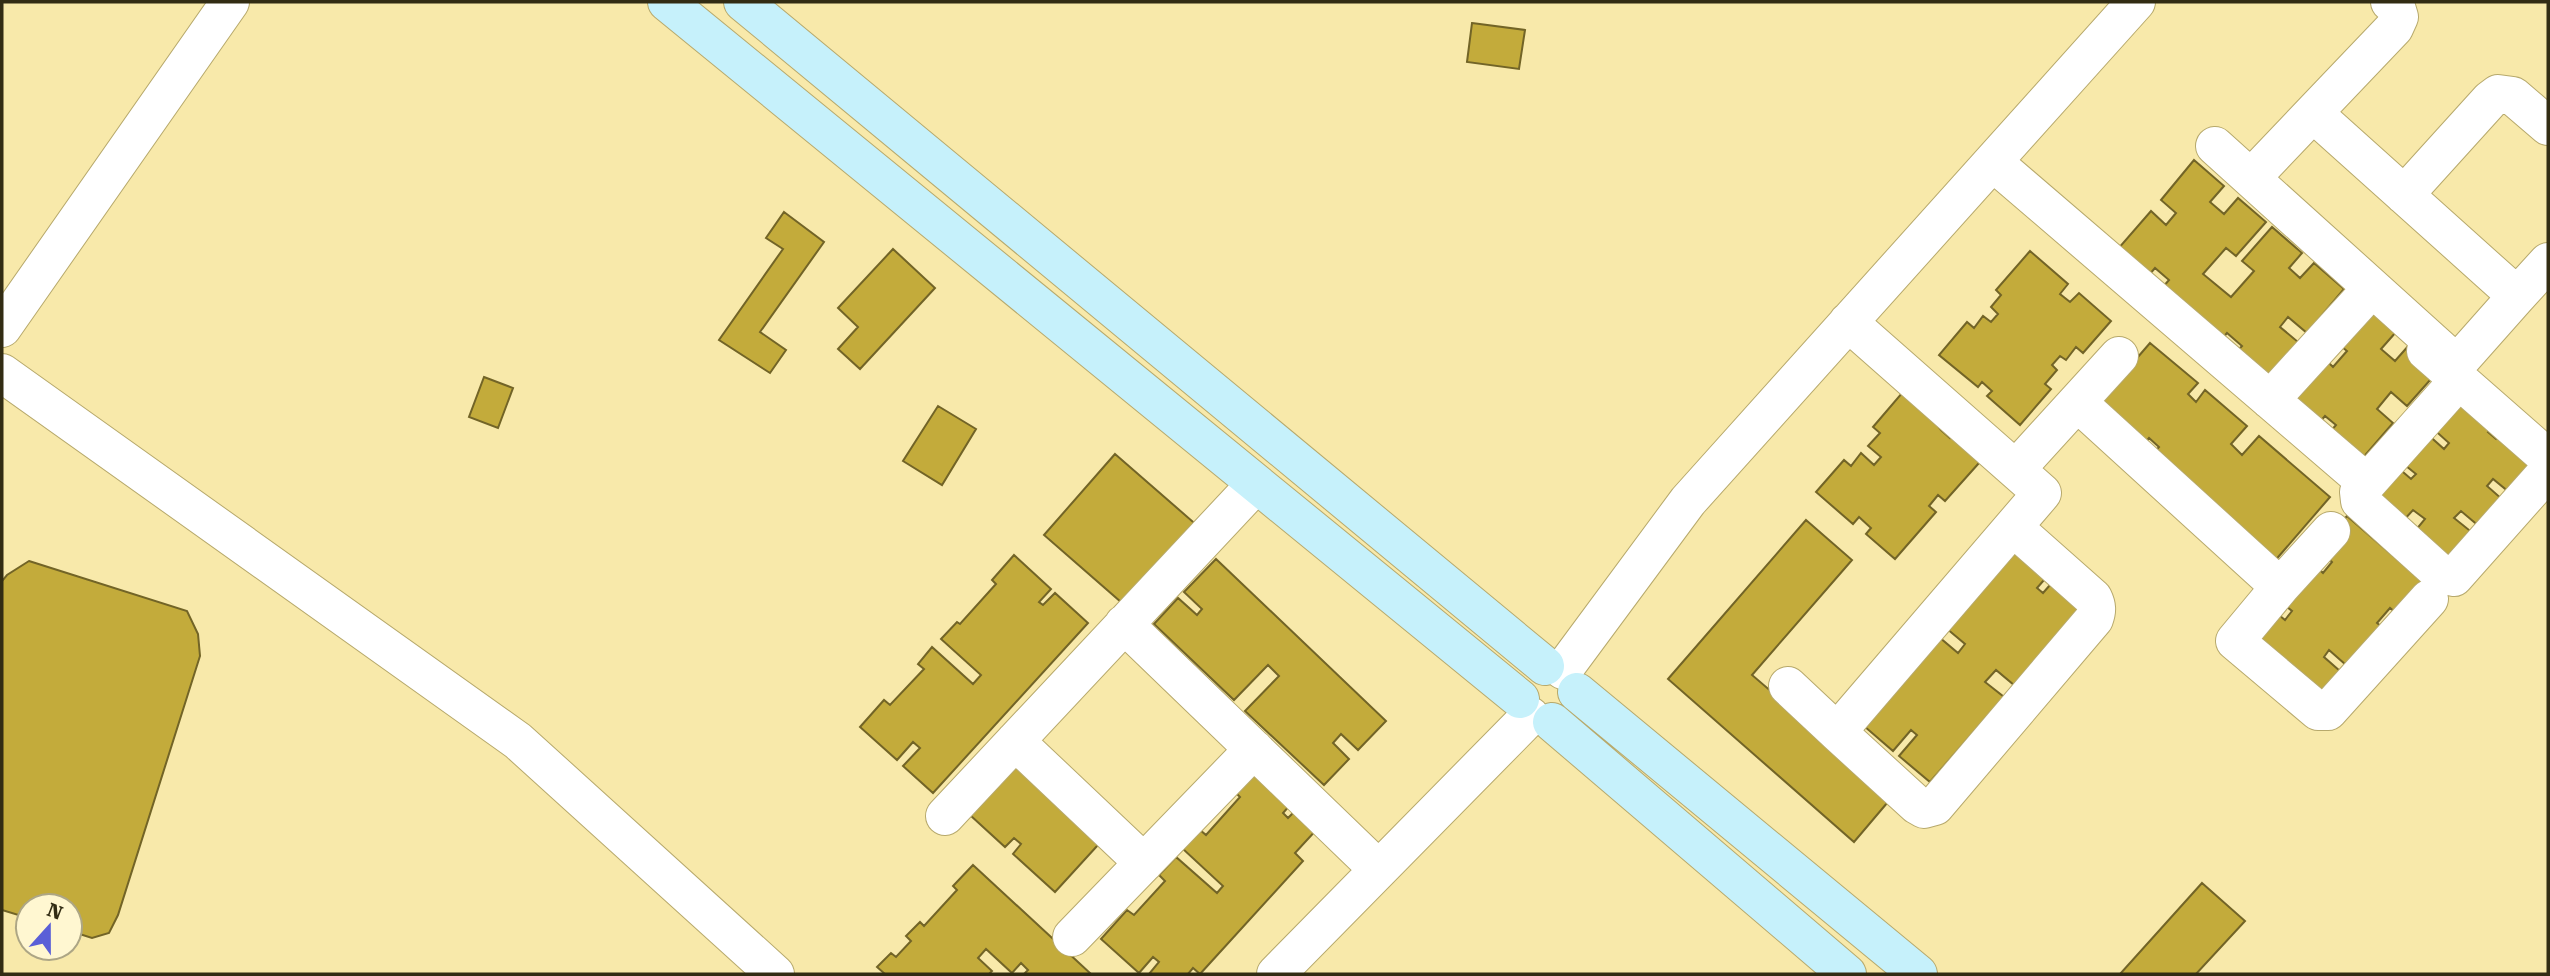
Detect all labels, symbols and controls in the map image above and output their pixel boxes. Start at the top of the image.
north arrow [14,892,84,962]
text: N [44,898,66,925]

